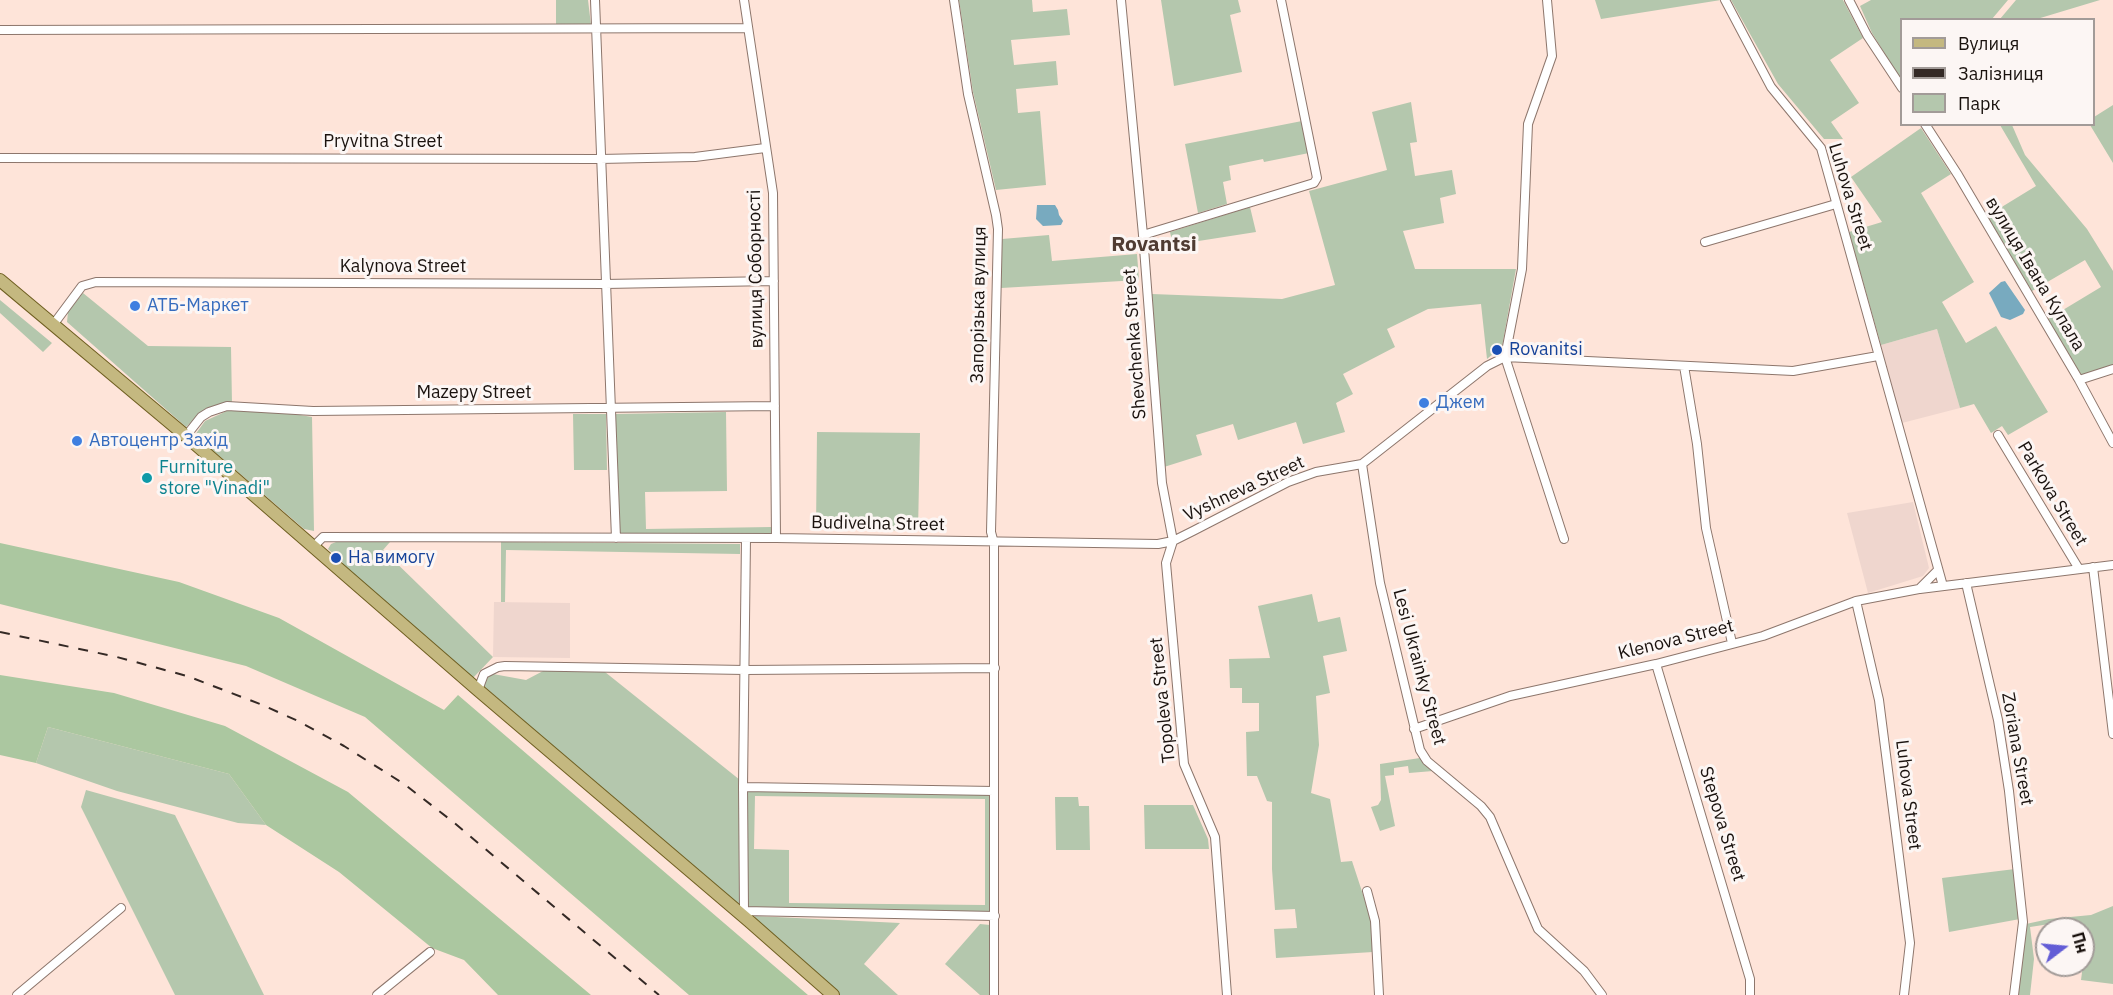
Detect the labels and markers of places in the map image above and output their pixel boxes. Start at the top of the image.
place label: АТБ-Маркет [147,295,249,317]
marker: АТБ-Маркет [128,299,142,313]
place label: Rovanitsi [1509,339,1583,361]
marker: Rovanitsi [1490,343,1504,357]
place label: Джем [1436,392,1485,414]
marker: Джем [1417,396,1431,410]
place label: Автоцентр Захід [89,430,228,452]
marker: Автоцентр Захід [70,434,84,448]
place label: Furniture store "Vinadi" [159,457,270,500]
marker: Furniture store "Vinadi" [140,471,154,485]
place label: На вимогу [348,547,435,569]
marker: На вимогу [329,551,343,565]

